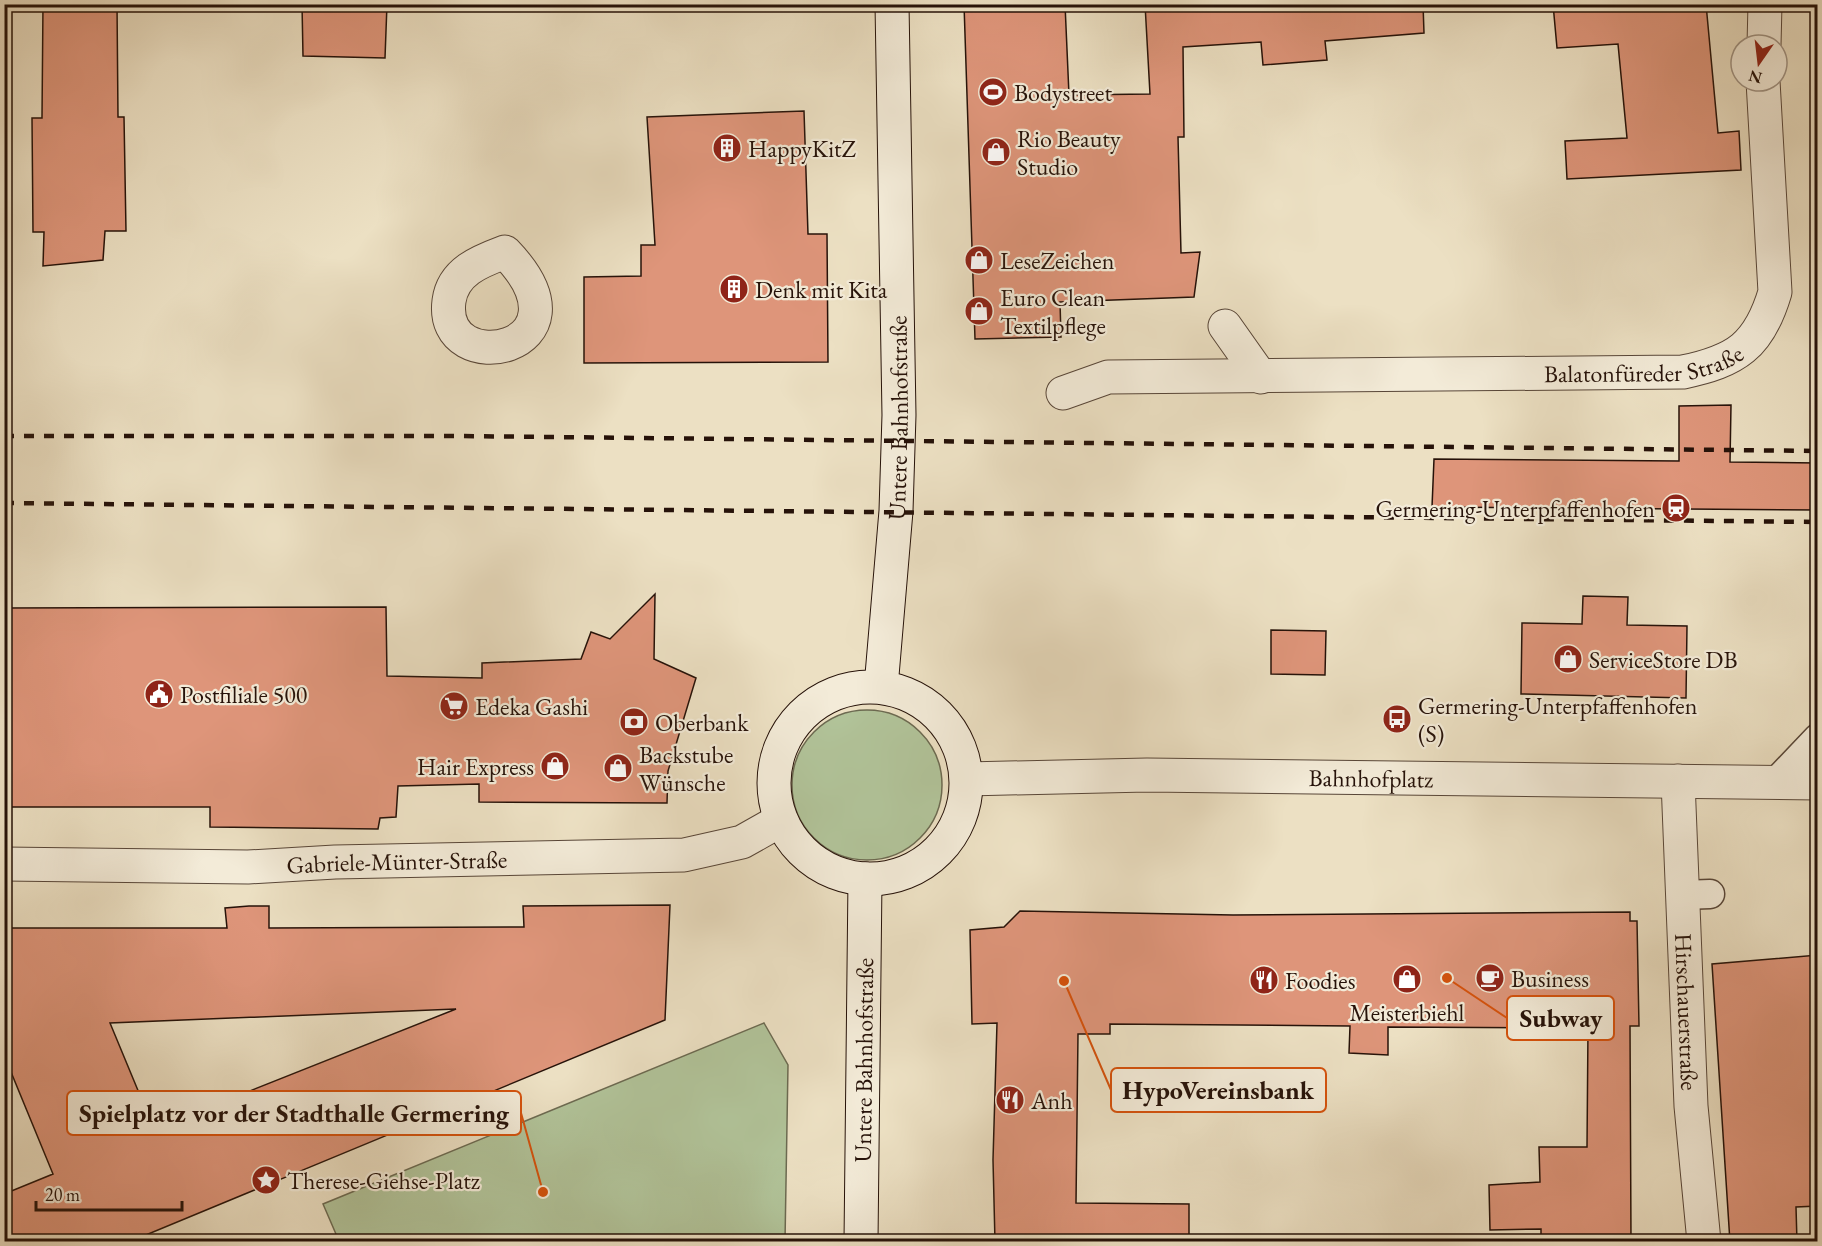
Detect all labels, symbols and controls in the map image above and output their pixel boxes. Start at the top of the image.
north arrow [1729,33,1789,93]
text: N [1747,65,1764,89]
sports icon: Bodystreet [977,76,1009,108]
place label: Bodystreet [1014,77,1112,108]
place label: Rio Beauty Studio [1017,123,1121,182]
building icon: HappyKitZ [711,132,743,164]
place label: HappyKitZ [748,133,857,164]
shop icon: Rio Beauty Studio [980,136,1012,168]
shop icon: LeseZeichen [963,244,995,276]
place label: LeseZeichen [1000,245,1115,276]
building icon: Denk mit Kita [718,273,750,305]
place label: Denk mit Kita [755,274,888,305]
place label: Euro Clean Textilpflege [1000,282,1106,341]
shop icon: Euro Clean Textilpflege [963,295,995,327]
street label: Untere Bahnhofstraße [880,315,915,521]
street label: Balatonfüreder Straße [1544,337,1749,389]
station icon: Germering-Unterpfaffenhofen [1660,492,1692,524]
place label: Germering-Unterpfaffenhofen [1376,493,1655,524]
shop icon: ServiceStore DB [1552,643,1584,675]
place label: ServiceStore DB [1589,644,1738,675]
public building icon: Postfiliale 500 [143,678,175,710]
place label: Postfiliale 500 [180,679,307,710]
supermarket icon: Edeka Gashi [438,690,470,722]
place label: Germering-Unterpfaffenhofen (S) [1418,690,1698,749]
place label: Edeka Gashi [475,691,588,722]
bus stop icon: Germering-Unterpfaffenhofen (S) [1381,703,1413,735]
bank icon: Oberbank [618,706,650,738]
place label: Oberbank [655,707,749,738]
place label: Backstube Wünsche [639,739,733,798]
shop icon: Hair Express [539,750,571,782]
place label: Hair Express [417,751,534,782]
shop icon: Backstube Wünsche [602,752,634,784]
street label: Bahnhofplatz [1308,761,1433,794]
street label: Gabriele-Münter-Straße [286,843,508,880]
street label: Hirschauerstraße [1669,933,1706,1091]
street label: Untere Bahnhofstraße [846,958,880,1162]
cafe icon: Business [1474,962,1506,994]
shop icon: Meisterbiehl [1391,963,1423,995]
place label: Business [1511,963,1589,994]
restaurant icon: Foodies [1248,964,1280,996]
place label: Foodies [1285,965,1355,996]
callout: Subway [1507,996,1614,1040]
place label: Meisterbiehl [1350,997,1465,1028]
text: Subway [1519,1001,1603,1035]
callout: HypoVereinsbank [1111,1068,1326,1112]
text: HypoVereinsbank [1122,1073,1315,1107]
restaurant icon: Anh [994,1084,1026,1116]
place label: Anh [1030,1085,1073,1116]
callout: Spielplatz vor der Stadthalle Germering [67,1091,521,1135]
text: Spielplatz vor der Stadthalle Germering [79,1096,510,1130]
place icon: Therese-Giehse-Platz [250,1164,282,1196]
place label: Therese-Giehse-Platz [287,1165,480,1196]
scale bar [36,1174,182,1212]
text: 20 m [45,1183,80,1206]

